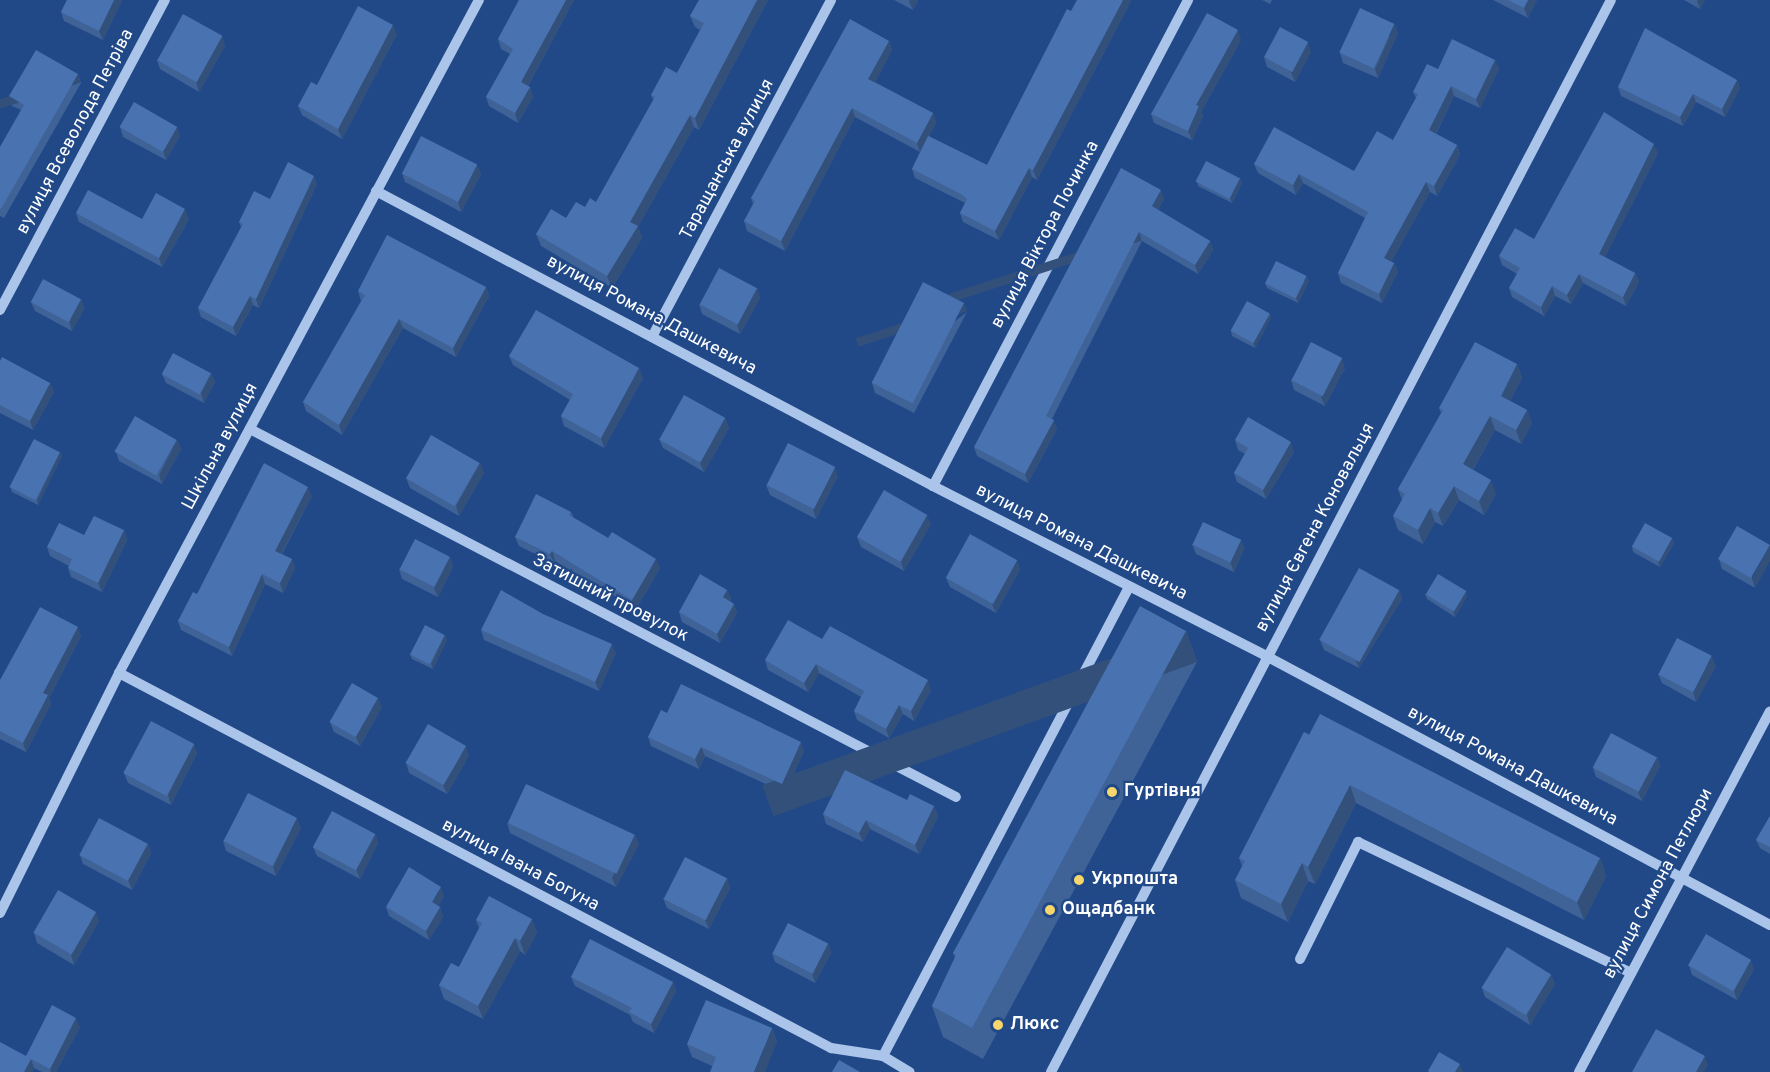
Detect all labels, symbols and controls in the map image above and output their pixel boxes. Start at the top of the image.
street label: вулиця Всеволода Петріва [13,26,139,238]
street label: Таращанська вулиця [676,76,780,244]
street label: вулиця Віктора Починка [987,138,1105,332]
street label: вулиця Романа Дашкевича [542,251,760,381]
street label: Шкільна вулиця [178,380,264,514]
street label: вулиця Євгена Коновальця [1252,420,1380,636]
street label: вулиця Романа Дашкевича [972,480,1190,606]
street label: Затишний провулок [528,550,692,648]
street label: вулиця Романа Дашкевича [1403,702,1621,832]
place label: Гуртівня [1124,781,1201,803]
marker: Гуртівня [1105,785,1119,799]
street label: вулиця Симона Петлюри [1600,785,1718,983]
street label: вулиця Івана Богуна [438,815,602,917]
place label: Укрпошта [1091,869,1178,891]
marker: Укрпошта [1072,873,1086,887]
place label: Ощадбанк [1062,899,1156,921]
marker: Ощадбанк [1043,903,1057,917]
place label: Люкс [1010,1014,1060,1036]
marker: Люкс [991,1018,1005,1032]

